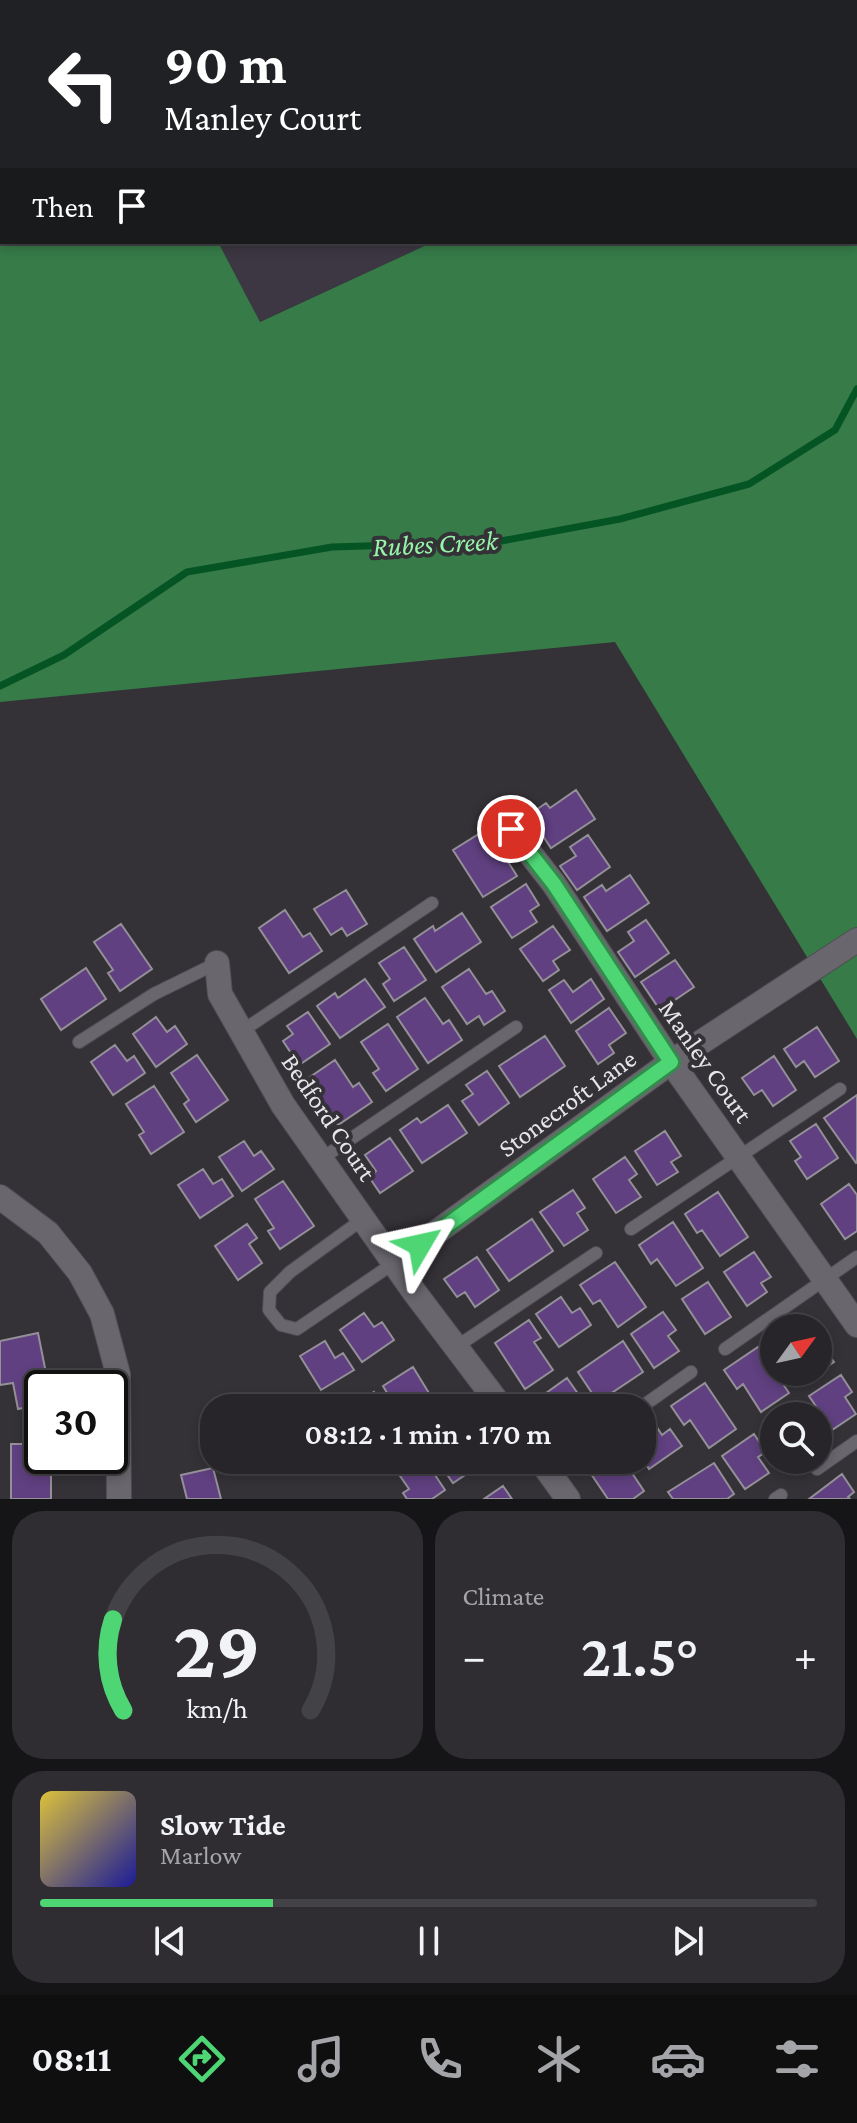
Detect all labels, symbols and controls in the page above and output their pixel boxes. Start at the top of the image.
icon: left [32,32,136,136]
text: 90 m [164,33,287,95]
text: Manley Court [164,98,361,138]
icon: arrive [110,184,154,228]
text: Then [32,190,94,223]
water label: Rubes Creek [372,525,500,562]
pin [477,795,545,863]
icon: arrive [489,807,533,851]
street label: Manley Court [653,995,759,1128]
street label: Stonecroft Lane [493,1044,642,1163]
street label: Bedford Court [276,1048,382,1187]
position arrow [378,1203,462,1287]
north arrow [760,1314,832,1386]
map controls [760,1314,832,1474]
speed limit sign: 30 [24,1370,128,1474]
button: search [760,1402,832,1474]
text: 08:12 · 1 min · 170 m [305,1417,551,1450]
text: Climate [463,1582,544,1611]
text: 29 [174,1602,261,1695]
text: 21.5° [581,1622,698,1689]
text: − [463,1632,486,1680]
text: + [794,1632,817,1680]
text: km/h [186,1692,248,1724]
text: Slow Tide [160,1808,286,1841]
text: Marlow [160,1841,241,1870]
icon: previous [148,1919,192,1963]
icon: pause [407,1919,451,1963]
icon: next [666,1919,710,1963]
icon: directions [174,2031,230,2087]
icon: music [293,2031,349,2087]
icon: phone [412,2031,468,2087]
icon: climate [531,2031,587,2087]
icon: car [650,2031,706,2087]
icon: filters [769,2031,825,2087]
text: 08:11 [32,2039,111,2079]

